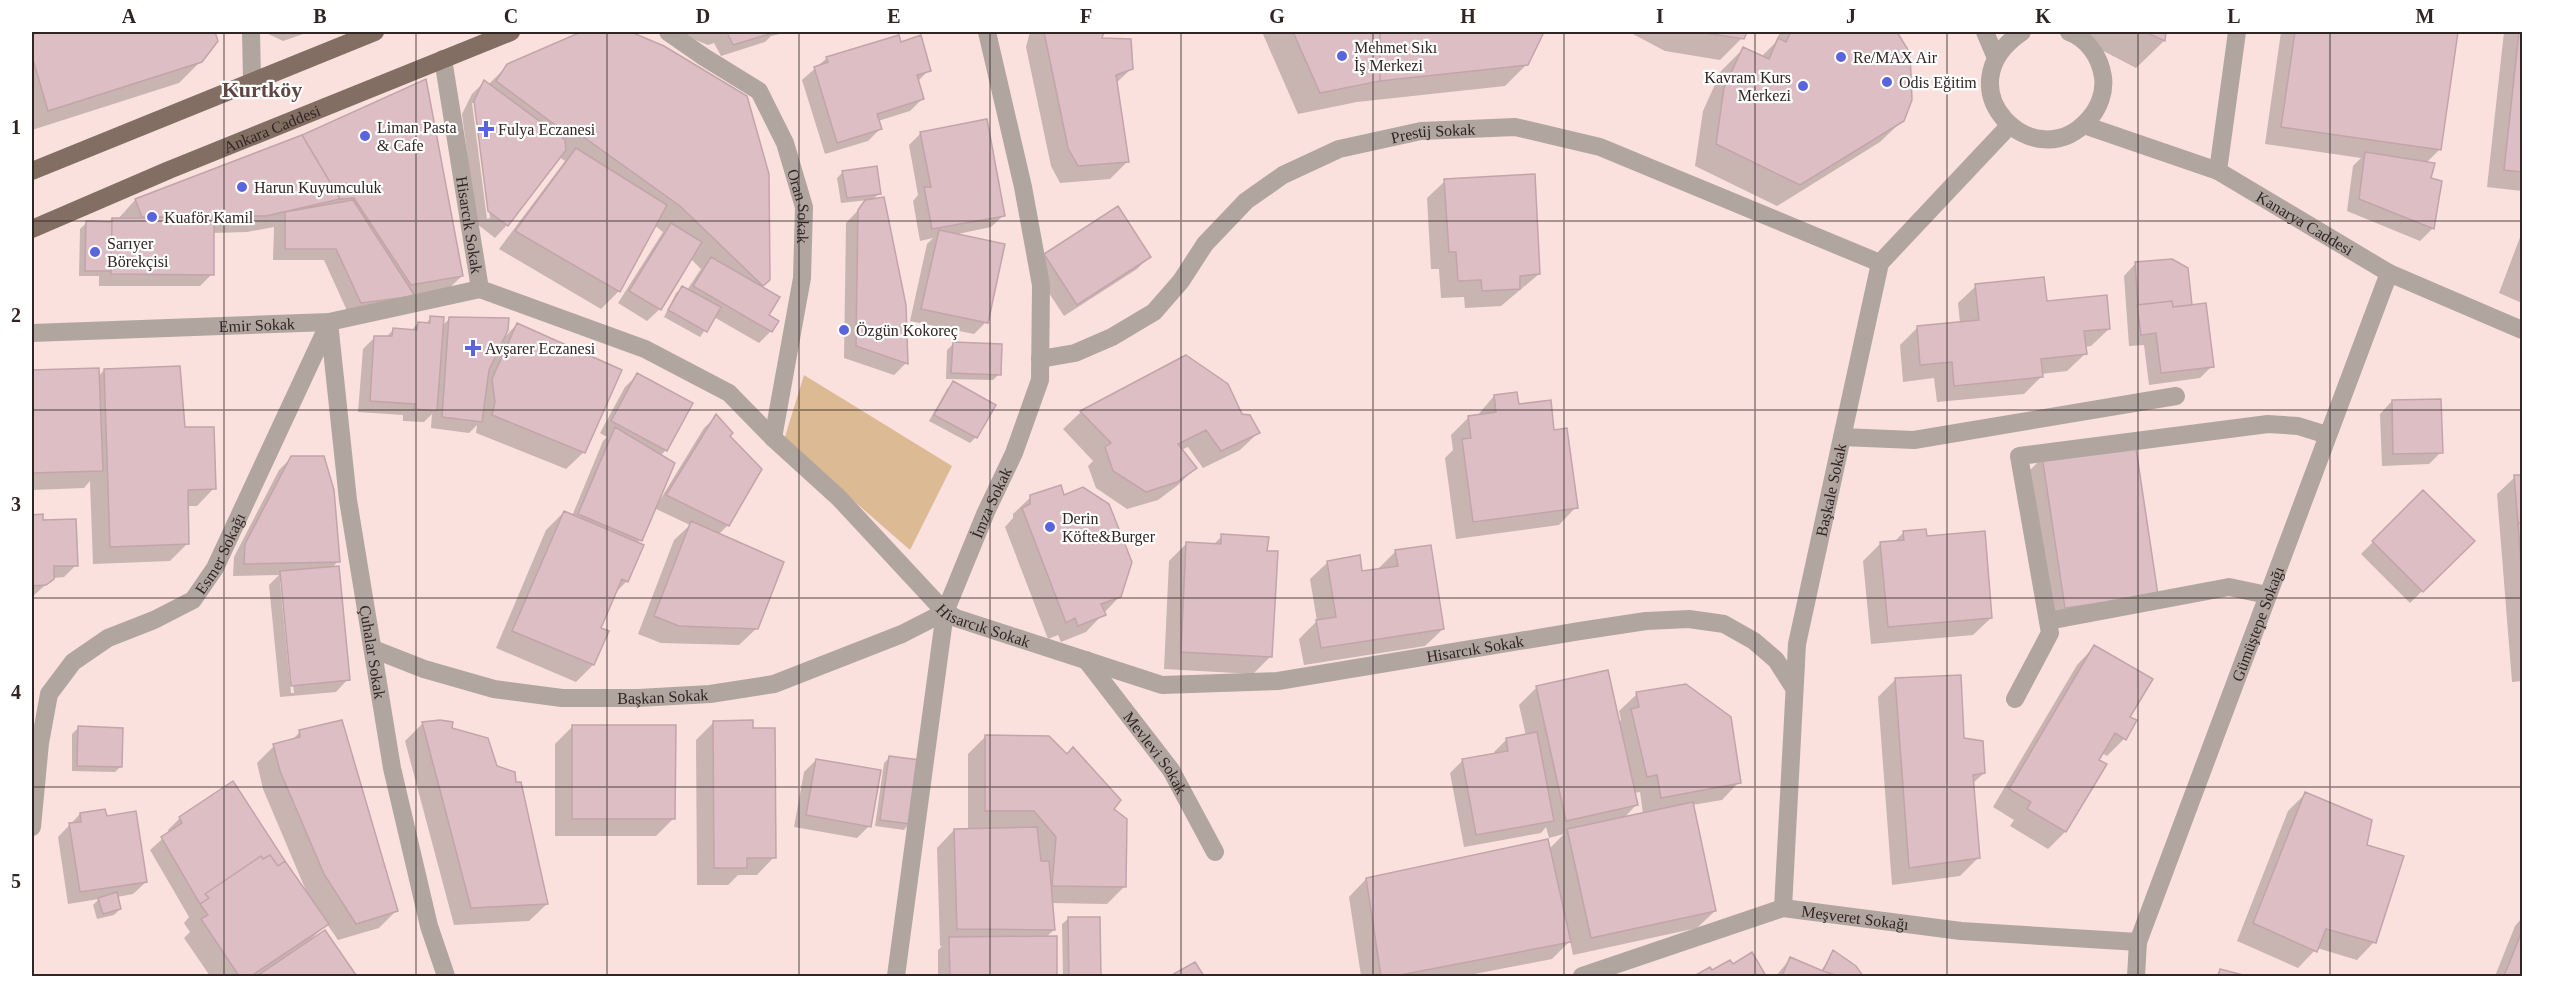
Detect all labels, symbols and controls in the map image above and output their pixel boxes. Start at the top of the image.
text: A [122,5,137,27]
text: B [313,5,327,27]
text: C [504,5,518,27]
text: D [696,5,710,27]
text: E [887,5,901,27]
text: F [1080,5,1092,27]
text: G [1269,5,1285,27]
text: H [1460,5,1476,27]
text: I [1656,5,1664,27]
text: J [1846,5,1856,27]
text: K [2035,5,2051,27]
text: L [2227,5,2241,27]
text: M [2416,5,2435,27]
place label: Mehmet Sıkı İş Merkezi [1354,39,1438,75]
marker: Mehmet Sıkı İş Merkezi [1335,49,1349,63]
place label: Re/MAX Air [1853,49,1938,66]
marker: Re/MAX Air [1834,50,1848,64]
place label: Kavram Kurs Merkezi [1704,69,1792,104]
place label: Odis Eğitim [1899,74,1977,92]
marker: Odis Eğitim [1880,75,1894,89]
district label: Kurtköy [222,77,302,102]
marker: Kavram Kurs Merkezi [1796,79,1810,93]
street label: Ankara Caddesi [221,101,323,156]
text: 1 [11,116,21,138]
place label: Liman Pasta & Cafe [377,119,457,154]
street label: Prestij Sokak [1389,120,1476,146]
place label: Fulya Eczanesi [498,121,596,139]
marker: Fulya Eczanesi [479,122,493,136]
marker: Liman Pasta & Cafe [358,129,372,143]
street label: Oran Sokak [785,167,813,244]
street label: Hisarcık Sokak [453,175,486,275]
place label: Harun Kuyumculuk [254,179,382,197]
marker: Harun Kuyumculuk [235,180,249,194]
street label: Kanarya Caddesi [2254,187,2357,259]
place label: Kuaför Kamil [164,209,254,226]
marker: Kuaför Kamil [145,210,159,224]
place label: Sarıyer Börekçisi [107,235,169,271]
marker: Sarıyer Börekçisi [88,245,102,259]
text: 2 [11,304,21,326]
street label: Emir Sokak [219,315,295,335]
place label: Özgün Kokoreç [856,322,958,340]
marker: Özgün Kokoreç [837,323,851,337]
place label: Avşarer Eczanesi [485,340,596,358]
marker: Avşarer Eczanesi [466,341,480,355]
street label: Başkale Sokak [1812,442,1849,538]
street label: İmza Sokak [968,464,1015,541]
text: 3 [11,493,21,515]
street label: Esmer Sokağı [191,510,248,597]
place label: Derin Köfte&Burger [1062,510,1156,546]
marker: Derin Köfte&Burger [1043,520,1057,534]
street label: Gümüştepe Sokağı [2228,563,2287,684]
street label: Hisarcık Sokak [933,600,1032,650]
street label: Çuhalar Sokak [356,604,389,700]
street label: Hisarcık Sokak [1425,632,1525,665]
text: 4 [11,681,21,703]
street label: Başkan Sokak [617,686,709,708]
street label: Mevlevi Sokak [1120,708,1191,797]
text: 5 [11,870,21,892]
street label: Meşveret Sokağı [1801,902,1910,933]

